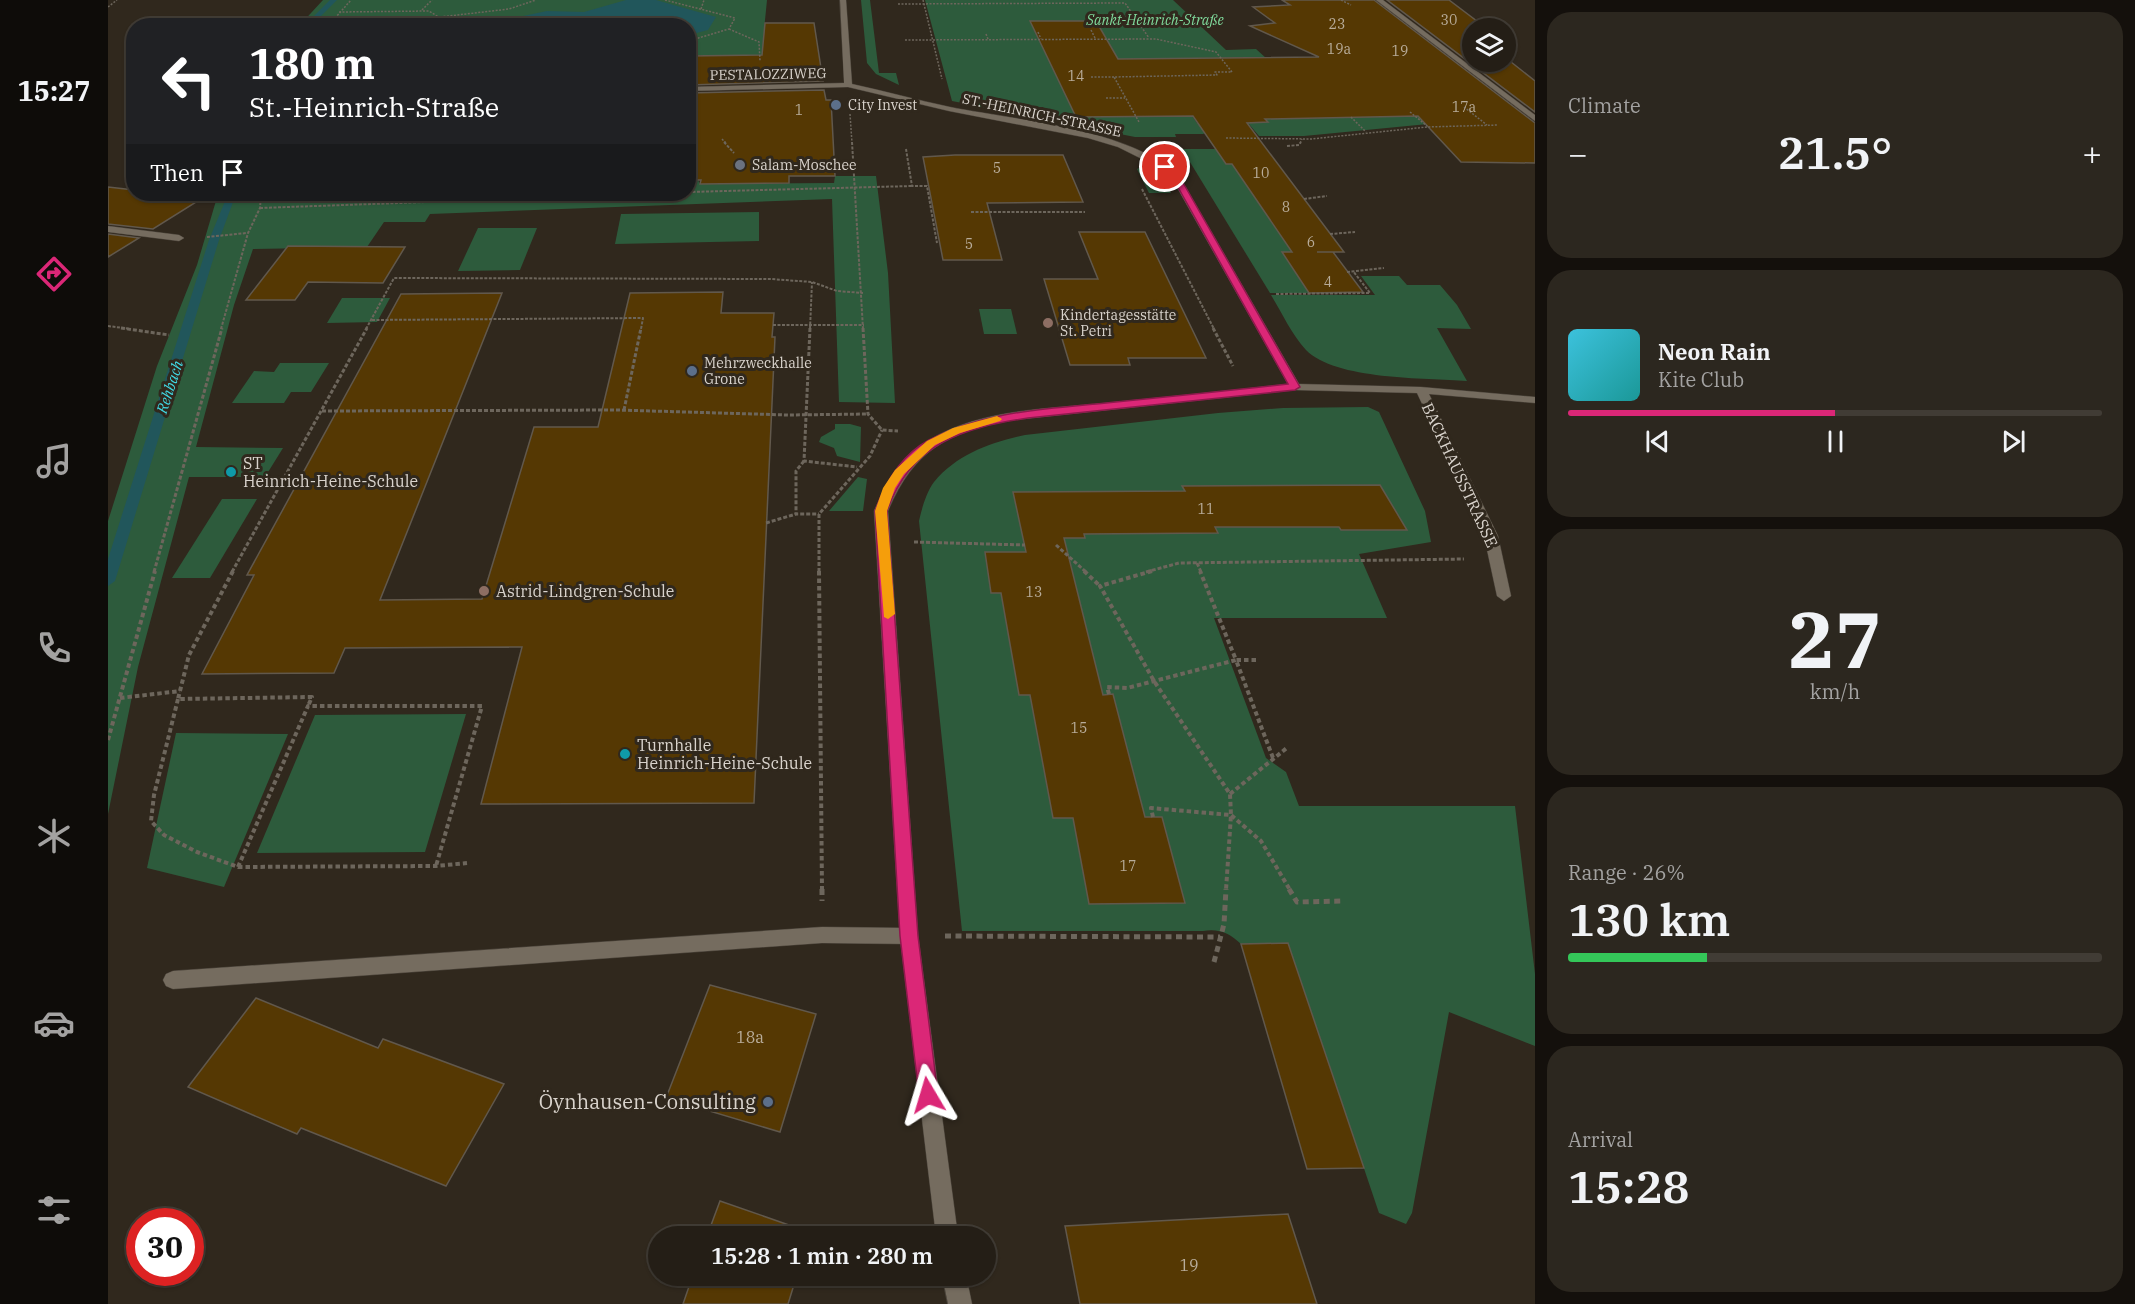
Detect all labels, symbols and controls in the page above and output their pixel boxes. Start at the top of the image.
park label: Sankt-Heinrich-Straße [1085,11,1225,29]
house number: 30 [1441,11,1457,29]
house number: 23 [1329,15,1345,33]
map controls [1462,18,1516,72]
button: layers [1462,18,1516,72]
text: 180 m [249,36,375,91]
house number: 19a [1327,40,1352,58]
icon: left [150,42,228,120]
house number: 19 [1392,42,1408,60]
street label: PESTALOZZIWEG [709,64,827,84]
house number: 14 [1068,67,1084,85]
text: 15:27 [18,73,90,108]
text: St.-Heinrich-Straße [249,89,499,124]
street label: ST.-HEINRICH-STRASSE [961,89,1123,141]
text: Climate [1568,92,1641,119]
place label: City Invest [848,96,917,114]
marker: City Invest [829,98,843,112]
house number: 17a [1452,98,1477,116]
house number: 1 [795,101,803,119]
text: 21.5° [1778,123,1892,181]
text: − [1568,132,1588,175]
text: + [2082,132,2102,175]
pin [1139,141,1190,192]
icon: arrive [1148,150,1181,183]
icon: arrive [216,156,249,189]
place label: Salam-Moschee [752,156,856,174]
text: Then [150,158,204,187]
marker: Salam-Moschee [733,158,747,172]
house number: 5 [993,159,1001,177]
house number: 10 [1253,164,1269,182]
house number: 8 [1282,198,1290,216]
house number: 6 [1307,233,1315,251]
house number: 5 [965,235,973,253]
icon: directions [33,253,75,295]
house number: 4 [1324,273,1332,291]
place label: Kindertagesstätte St. Petri [1060,306,1176,340]
marker: Kindertagesstätte St. Petri [1041,316,1055,330]
text: Neon Rain [1658,337,1771,366]
place label: Mehrzweckhalle Grone [704,354,812,388]
water label: Rehbach [152,357,187,417]
marker: Mehrzweckhalle Grone [685,364,699,378]
text: Kite Club [1658,366,1744,393]
street label: BACKHAUSSTRASSE [1418,399,1502,551]
icon: previous [1641,425,1674,458]
icon: pause [1819,425,1852,458]
icon: next [1997,425,2030,458]
icon: music [33,440,75,482]
place label: ST Heinrich-Heine-Schule [243,453,418,491]
marker: ST Heinrich-Heine-Schule [224,465,238,479]
house number: 11 [1198,500,1214,518]
place label: Astrid-Lindgren-Schule [496,581,674,601]
house number: 13 [1026,583,1042,601]
marker: Astrid-Lindgren-Schule [477,584,491,598]
text: 27 [1788,588,1882,689]
icon: phone [33,627,75,669]
text: km/h [1810,678,1860,705]
house number: 15 [1071,719,1087,737]
place label: Turnhalle Heinrich-Heine-Schule [637,735,812,773]
marker: Turnhalle Heinrich-Heine-Schule [618,747,632,761]
icon: climate [33,815,75,857]
house number: 17 [1120,857,1136,875]
text: Range · 26% [1568,859,1685,886]
text: 130 km [1568,890,1730,948]
icon: car [33,1002,75,1044]
house number: 18a [736,1027,764,1047]
position arrow [896,1063,960,1127]
place label: Öynhausen-Consulting [539,1088,756,1115]
marker: Öynhausen-Consulting [761,1095,775,1109]
text: Arrival [1568,1126,1633,1153]
text: 15:28 [1568,1157,1689,1215]
icon: filters [33,1189,75,1231]
speed limit sign: 30 [126,1208,204,1286]
text: 15:28 · 1 min · 280 m [711,1241,933,1270]
house number: 19 [1179,1255,1199,1275]

